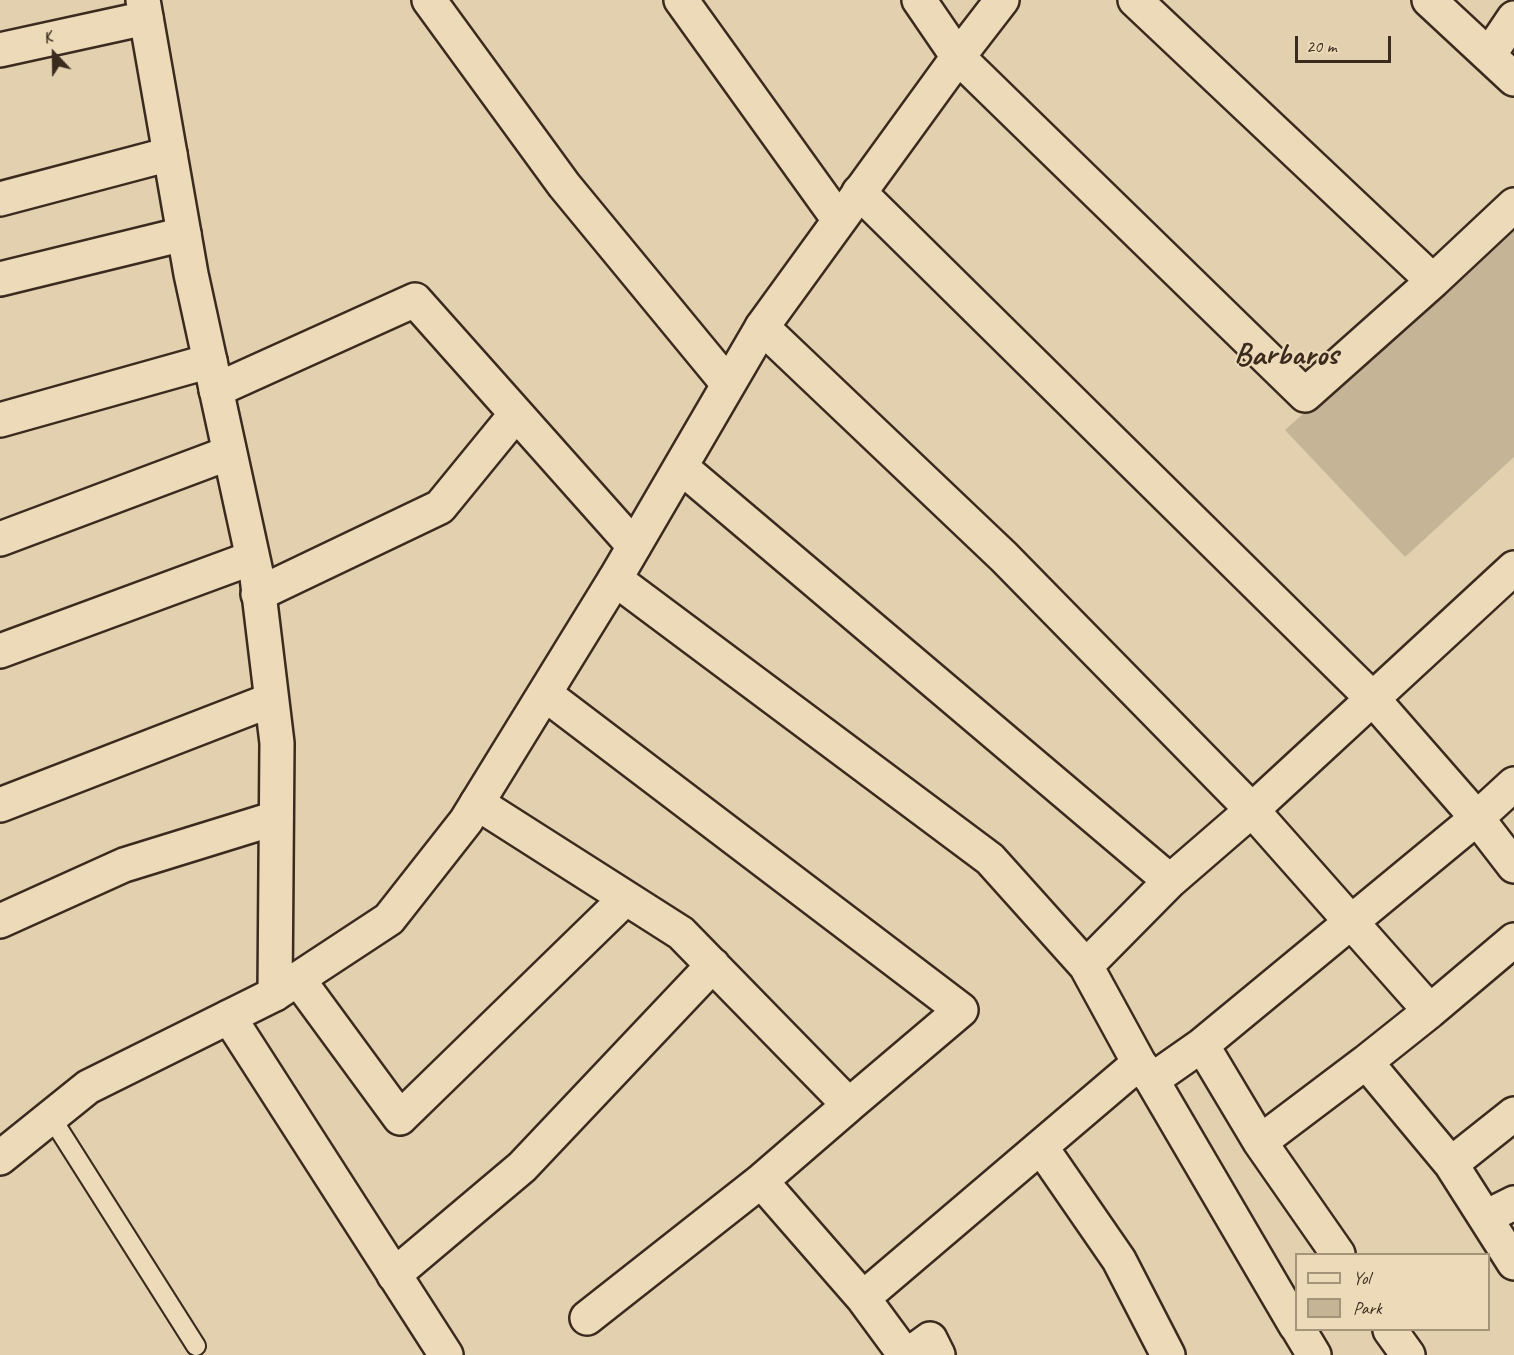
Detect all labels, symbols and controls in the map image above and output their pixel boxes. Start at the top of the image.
north arrow [24,24,84,84]
scale bar [1298,24,1394,62]
text: K [40,27,55,48]
text: 20 m [1306,35,1337,57]
district label: Barbaros [1234,337,1338,375]
legend [1295,1253,1490,1331]
text: Yol [1353,1267,1370,1289]
text: Park [1353,1297,1382,1319]

